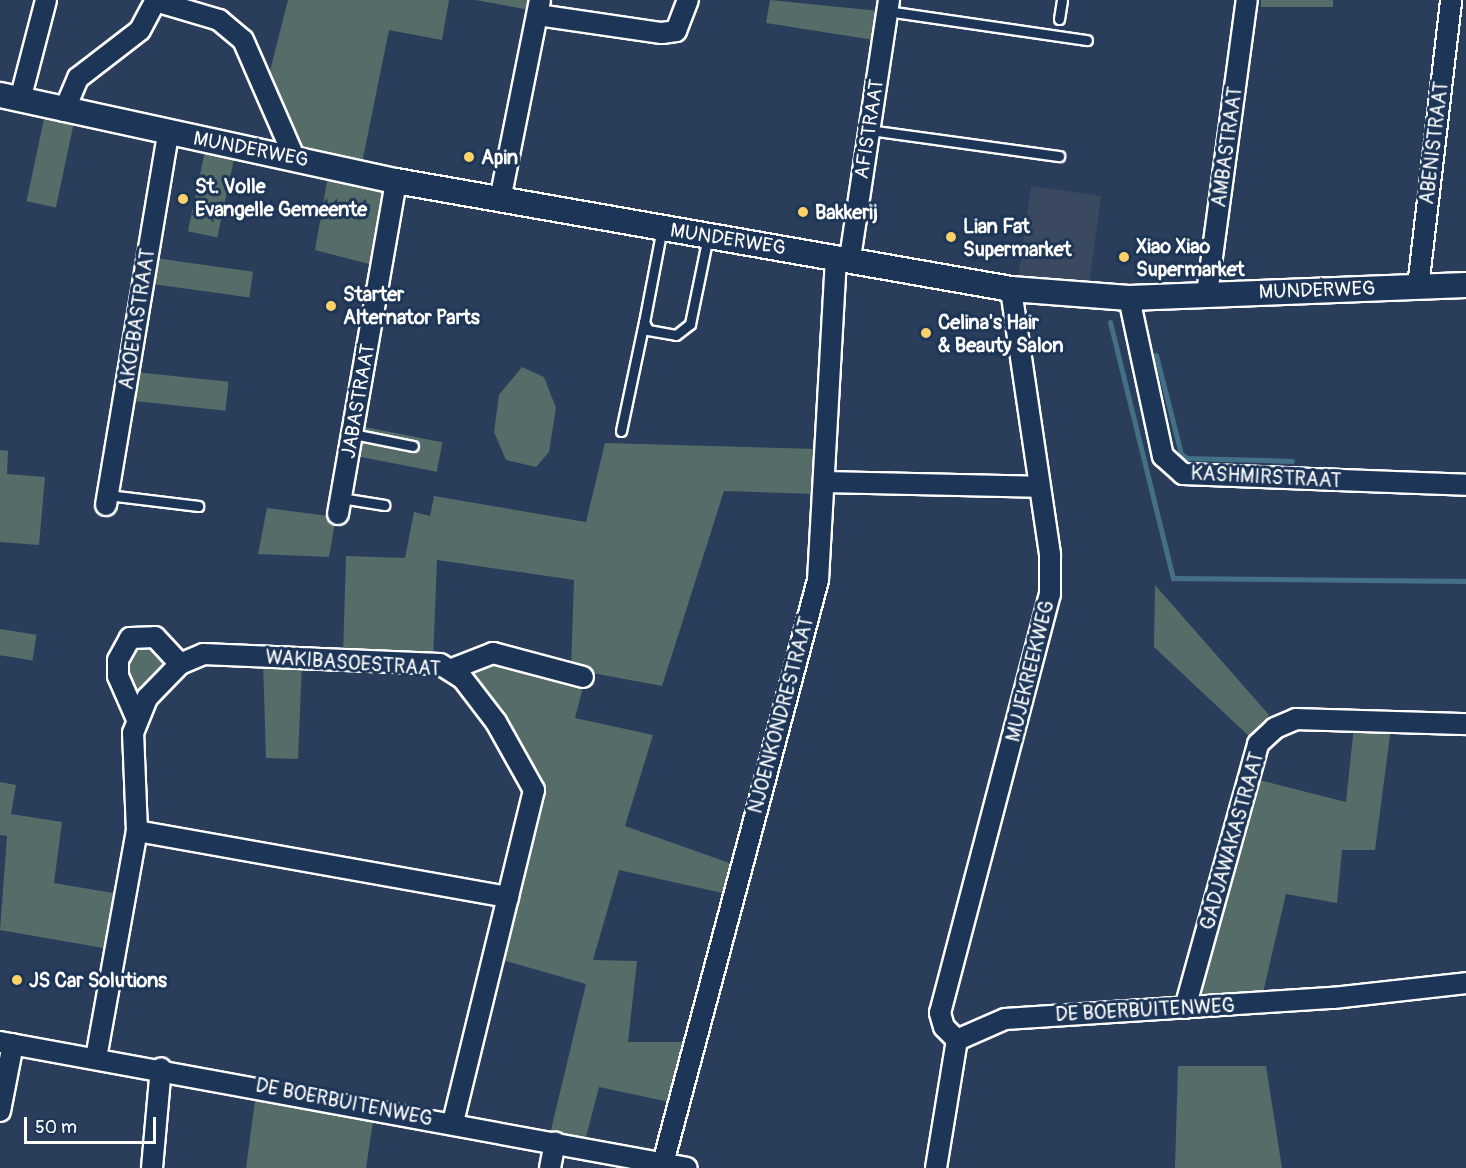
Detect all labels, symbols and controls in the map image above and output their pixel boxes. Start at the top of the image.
street label: AFISTRAAT [849,78,889,180]
street label: ABENISTRAAT [1415,80,1453,206]
street label: AMBASTRAAT [1207,85,1247,209]
street label: MUNDERWEG [192,126,310,172]
place label: Apin [481,145,518,169]
marker: Apin [462,150,476,164]
place label: St. Volle Evangelle Gemeente [195,175,367,222]
marker: St. Volle Evangelle Gemeente [176,192,190,206]
place label: Bakkerij [815,200,878,224]
marker: Bakkerij [796,205,810,219]
place label: Lian Fat Supermarket [963,214,1072,261]
street label: MUNDERWEG [669,218,787,260]
marker: Lian Fat Supermarket [944,230,958,244]
place label: Xiao Xiao Supermarket [1136,234,1245,281]
street label: AKOEBASTRAAT [114,247,160,391]
marker: Xiao Xiao Supermarket [1117,250,1131,264]
street label: MUNDERWEG [1258,276,1376,304]
place label: Starter Alternator Parts [343,282,480,329]
marker: Starter Alternator Parts [324,299,338,313]
place label: Celina's Hair & Beauty Salon [938,310,1064,357]
marker: Celina's Hair & Beauty Salon [919,326,933,340]
street label: JABASTRAAT [336,342,380,460]
street label: KASHMIRSTRAAT [1190,461,1342,493]
street label: MUJEKREEKWEG [1001,598,1059,744]
street label: NJOENKONDRESTRAAT [743,614,819,816]
street label: WAKIBASOESTRAAT [265,645,441,681]
street label: GADJAWAKASTRAAT [1195,749,1269,933]
place label: JS Car Solutions [29,968,167,992]
marker: JS Car Solutions [10,973,24,987]
street label: DE BOERBUITENWEG [1055,993,1235,1027]
street label: DE BOERBUITENWEG [254,1073,434,1131]
scale bar [27,1105,159,1143]
text: 50 m [35,1116,77,1139]

